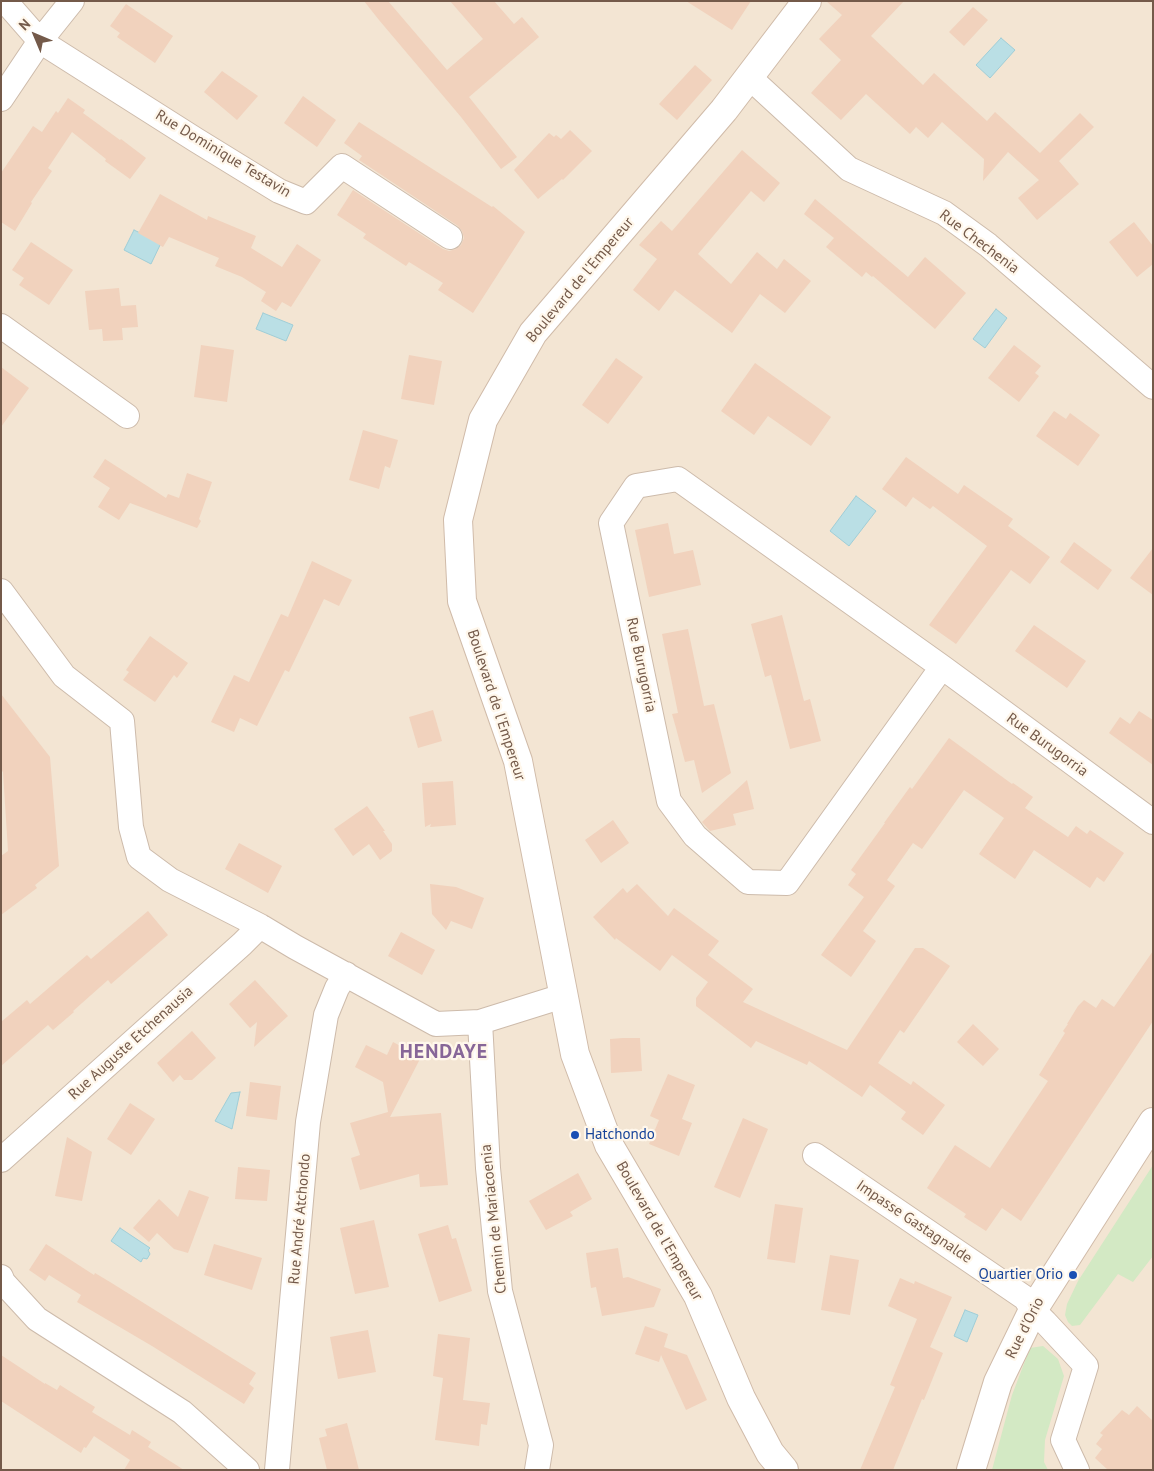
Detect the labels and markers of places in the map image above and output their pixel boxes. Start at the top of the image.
place label: Hatchondo [585,1126,655,1144]
marker: Hatchondo [569,1129,581,1141]
place label: Quartier Orio [978,1266,1063,1284]
marker: Quartier Orio [1067,1269,1079,1281]

